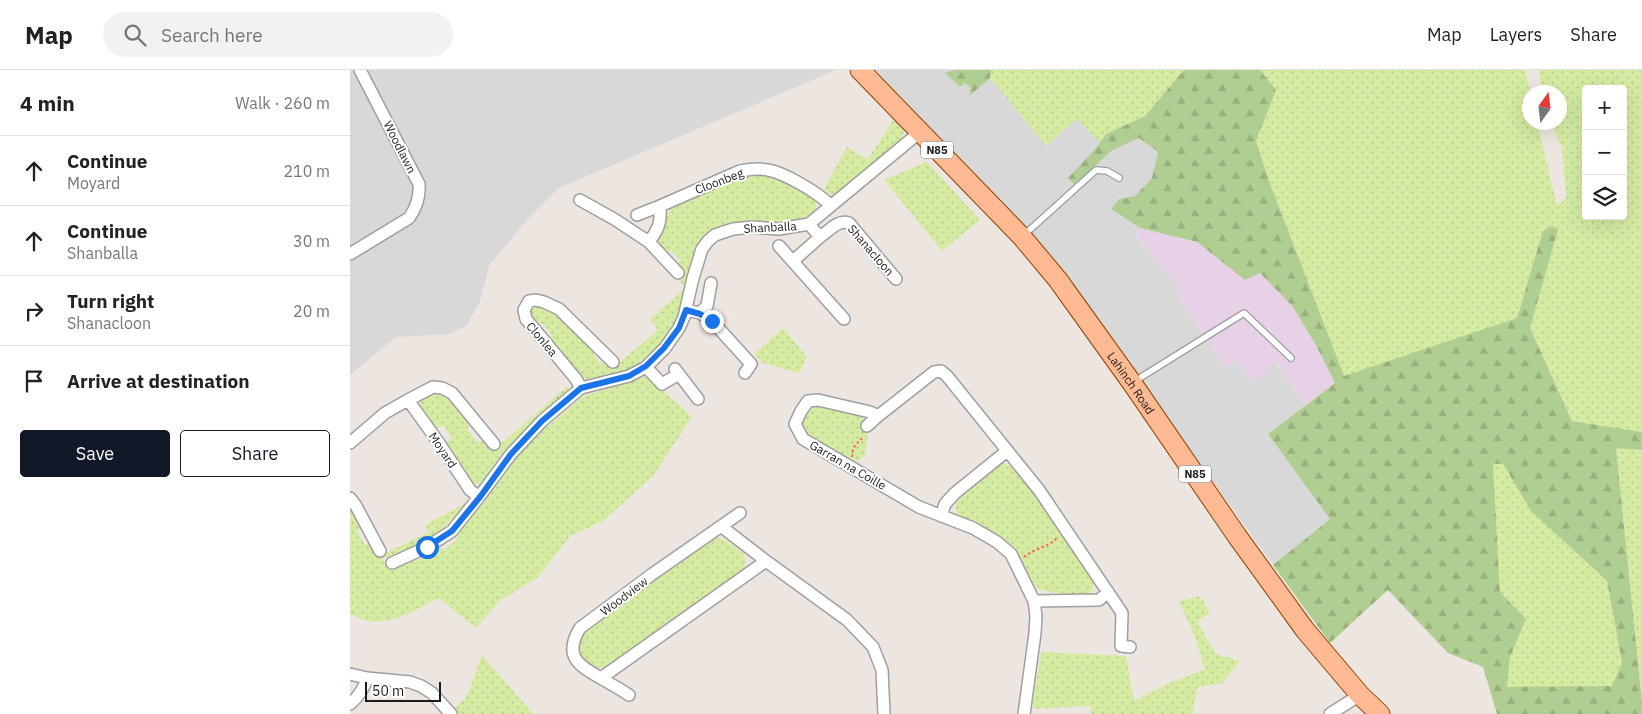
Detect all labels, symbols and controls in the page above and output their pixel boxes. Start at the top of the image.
search box [103,12,453,57]
text: Map [25,19,73,51]
icon: search [121,21,149,49]
text: Search here [161,23,263,47]
text: Map [1427,23,1462,46]
text: Layers [1490,23,1542,46]
text: Share [1570,23,1617,46]
north arrow [1522,85,1567,130]
map controls [1582,85,1627,220]
button: + [1582,85,1627,130]
text: 4 min [20,89,75,117]
text: Walk · 260 m [235,93,330,113]
street label: Woodlawn [380,118,420,176]
button: − [1582,130,1627,175]
road number: N85 [921,142,953,158]
text: Continue [67,149,147,173]
icon: ahead [20,157,48,185]
text: 210 m [283,161,330,181]
street label: Cloonbeg [693,165,746,197]
text: Moyard [67,173,120,193]
button: layers [1582,175,1627,220]
street label: Shanballa [743,218,798,236]
text: Continue [67,219,147,243]
street label: Shanacloon [845,221,897,279]
icon: ahead [20,227,48,255]
text: 30 m [293,231,330,251]
text: Shanballa [67,243,138,263]
text: Turn right [67,289,154,313]
icon: right [20,297,48,325]
text: 20 m [293,301,330,321]
route end [701,310,724,333]
text: Shanacloon [67,313,151,333]
street label: Clonlea [523,319,561,360]
street label: Lahinch Road [1104,349,1158,417]
icon: arrive [20,367,48,395]
text: Arrive at destination [67,369,250,393]
street label: Moyard [426,429,460,471]
button: Save [20,430,170,477]
button: Share [180,430,330,477]
street label: Garran na Coille [807,437,889,493]
road number: N85 [1179,466,1211,482]
route start [416,536,439,559]
street label: Woodview [597,573,651,619]
scale bar [365,679,441,702]
text: 50 m [372,682,404,700]

